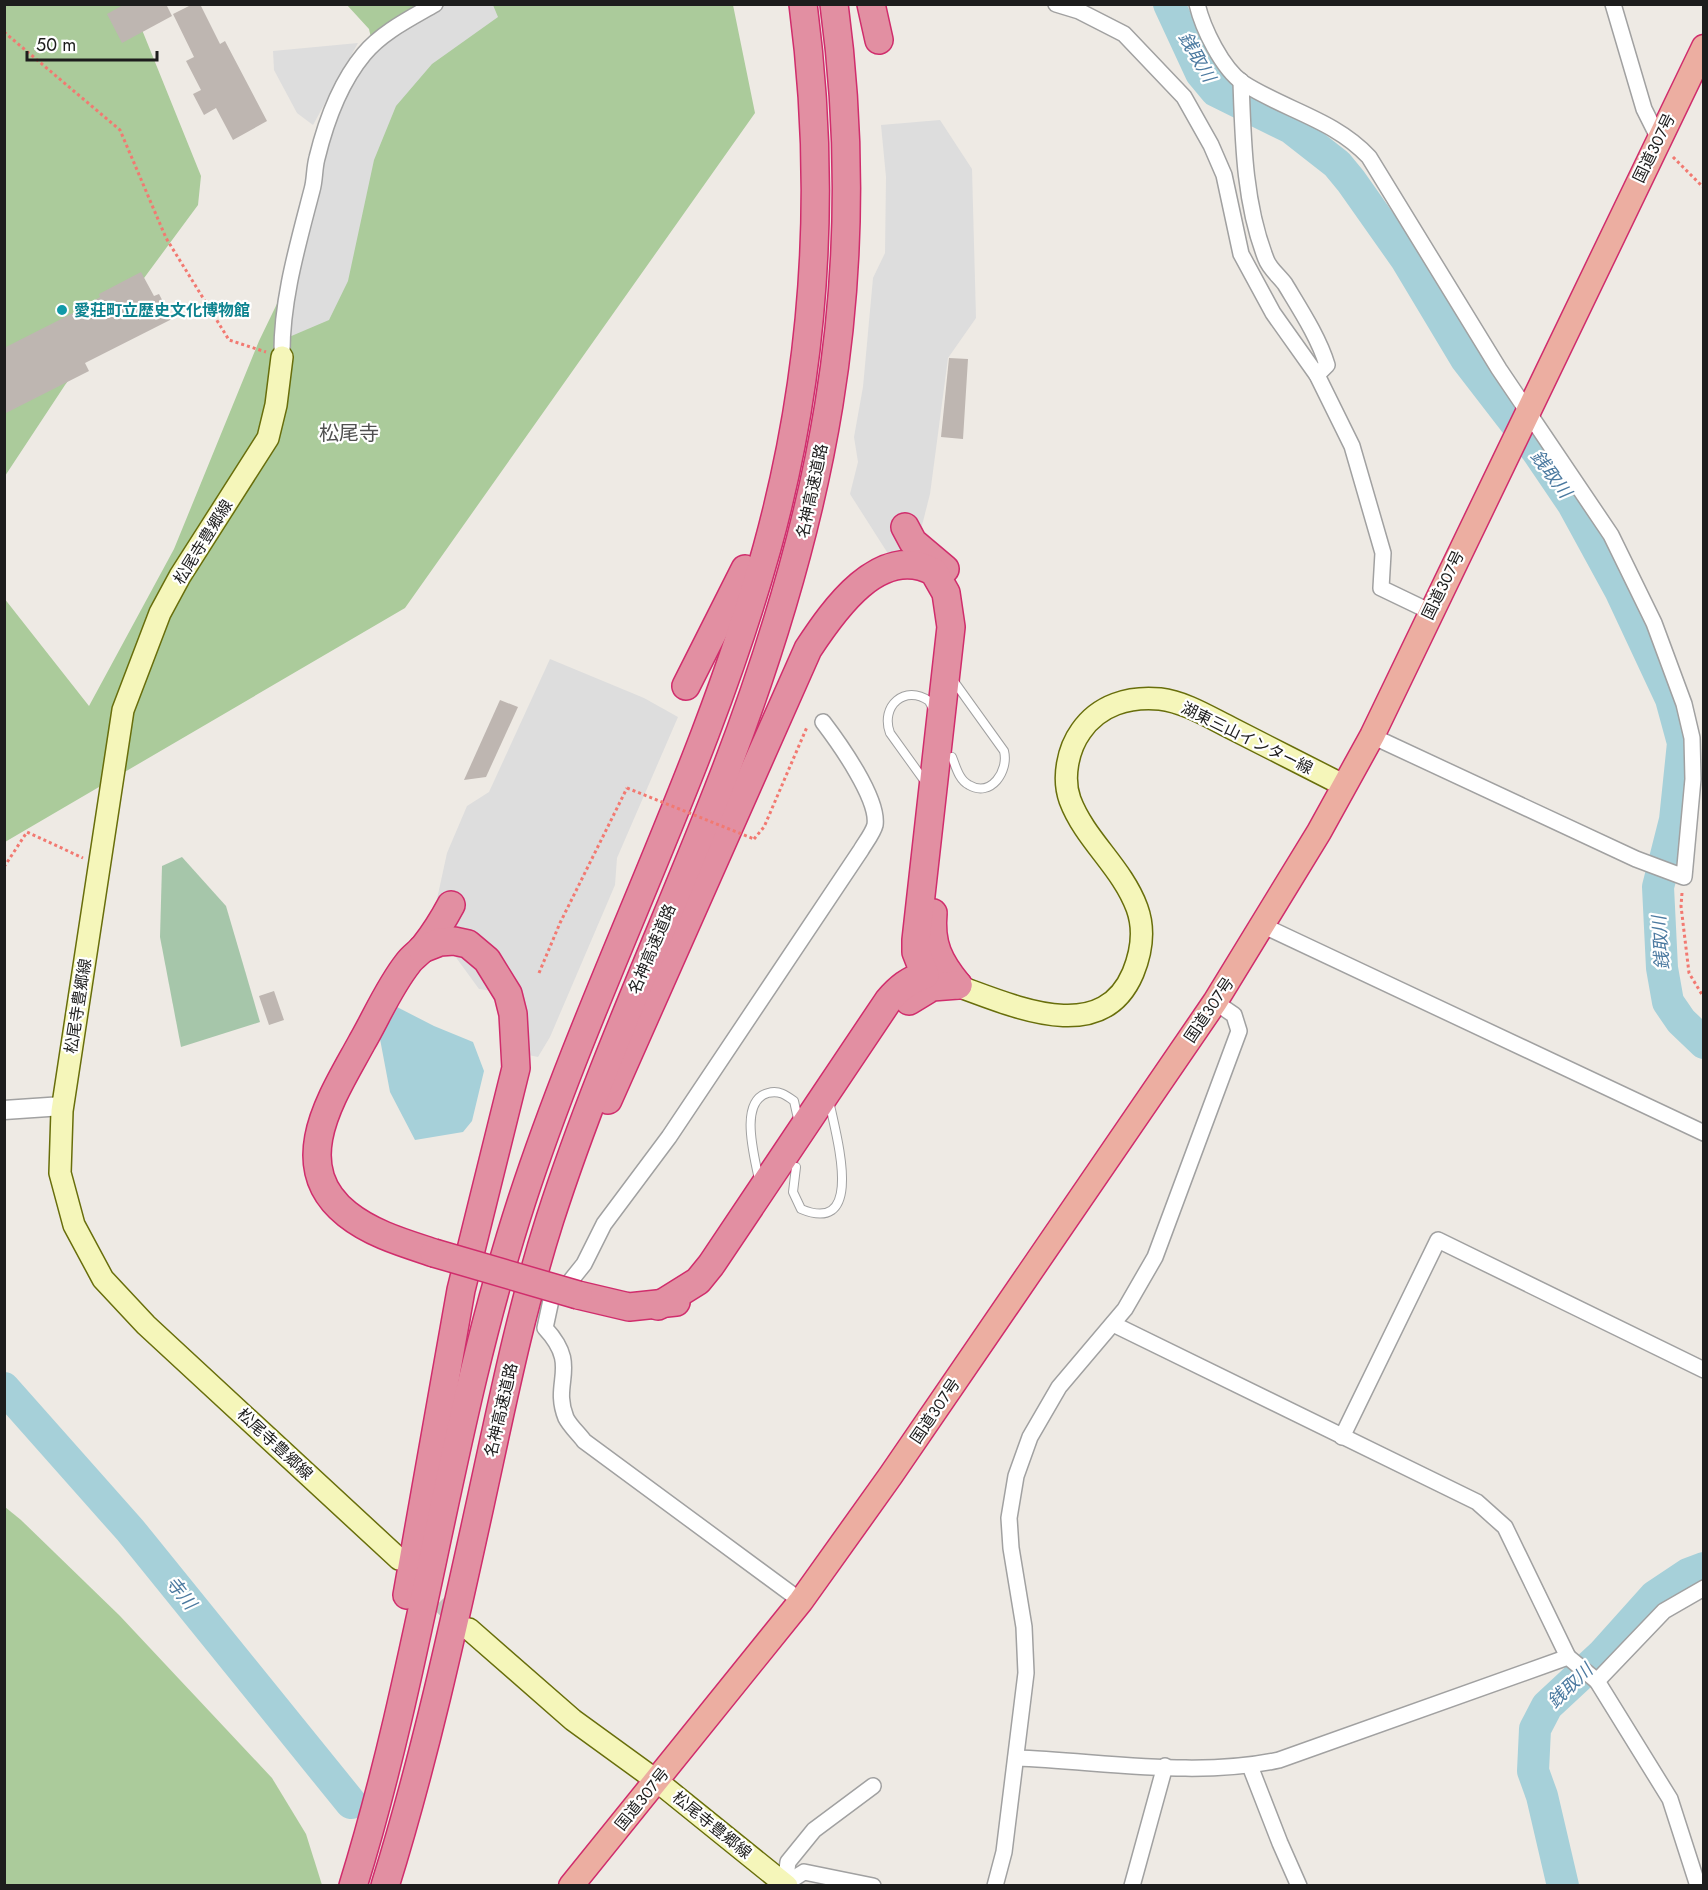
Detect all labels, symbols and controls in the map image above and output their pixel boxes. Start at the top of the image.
scale bar [27,24,158,62]
water label: 銭取川 [1172,27,1223,89]
text: 50 m [36,32,76,58]
street label: 国道307号 [1627,109,1681,187]
place label: 愛荘町立歴史文化博物館 [74,299,250,322]
marker: 愛荘町立歴史文化博物館 [55,303,69,317]
district label: 松尾寺 [319,419,379,448]
street label: 名神高速道路 [791,442,833,540]
water label: 銭取川 [1524,445,1579,505]
street label: 松尾寺豊郷線 [168,495,238,589]
street label: 国道307号 [1416,546,1470,624]
street label: 湖東三山インター線 [1177,696,1317,780]
street label: 名神高速道路 [623,900,681,998]
water label: 銭取川 [1646,913,1676,971]
street label: 松尾寺豊郷線 [59,957,97,1055]
street label: 国道307号 [1179,973,1239,1047]
street label: 名神高速道路 [479,1361,523,1459]
street label: 国道307号 [905,1374,965,1448]
street label: 松尾寺豊郷線 [232,1403,318,1485]
water label: 寺川 [160,1571,204,1617]
water label: 銭取川 [1542,1657,1600,1714]
street label: 国道307号 [610,1763,674,1835]
street label: 松尾寺豊郷線 [667,1786,757,1864]

